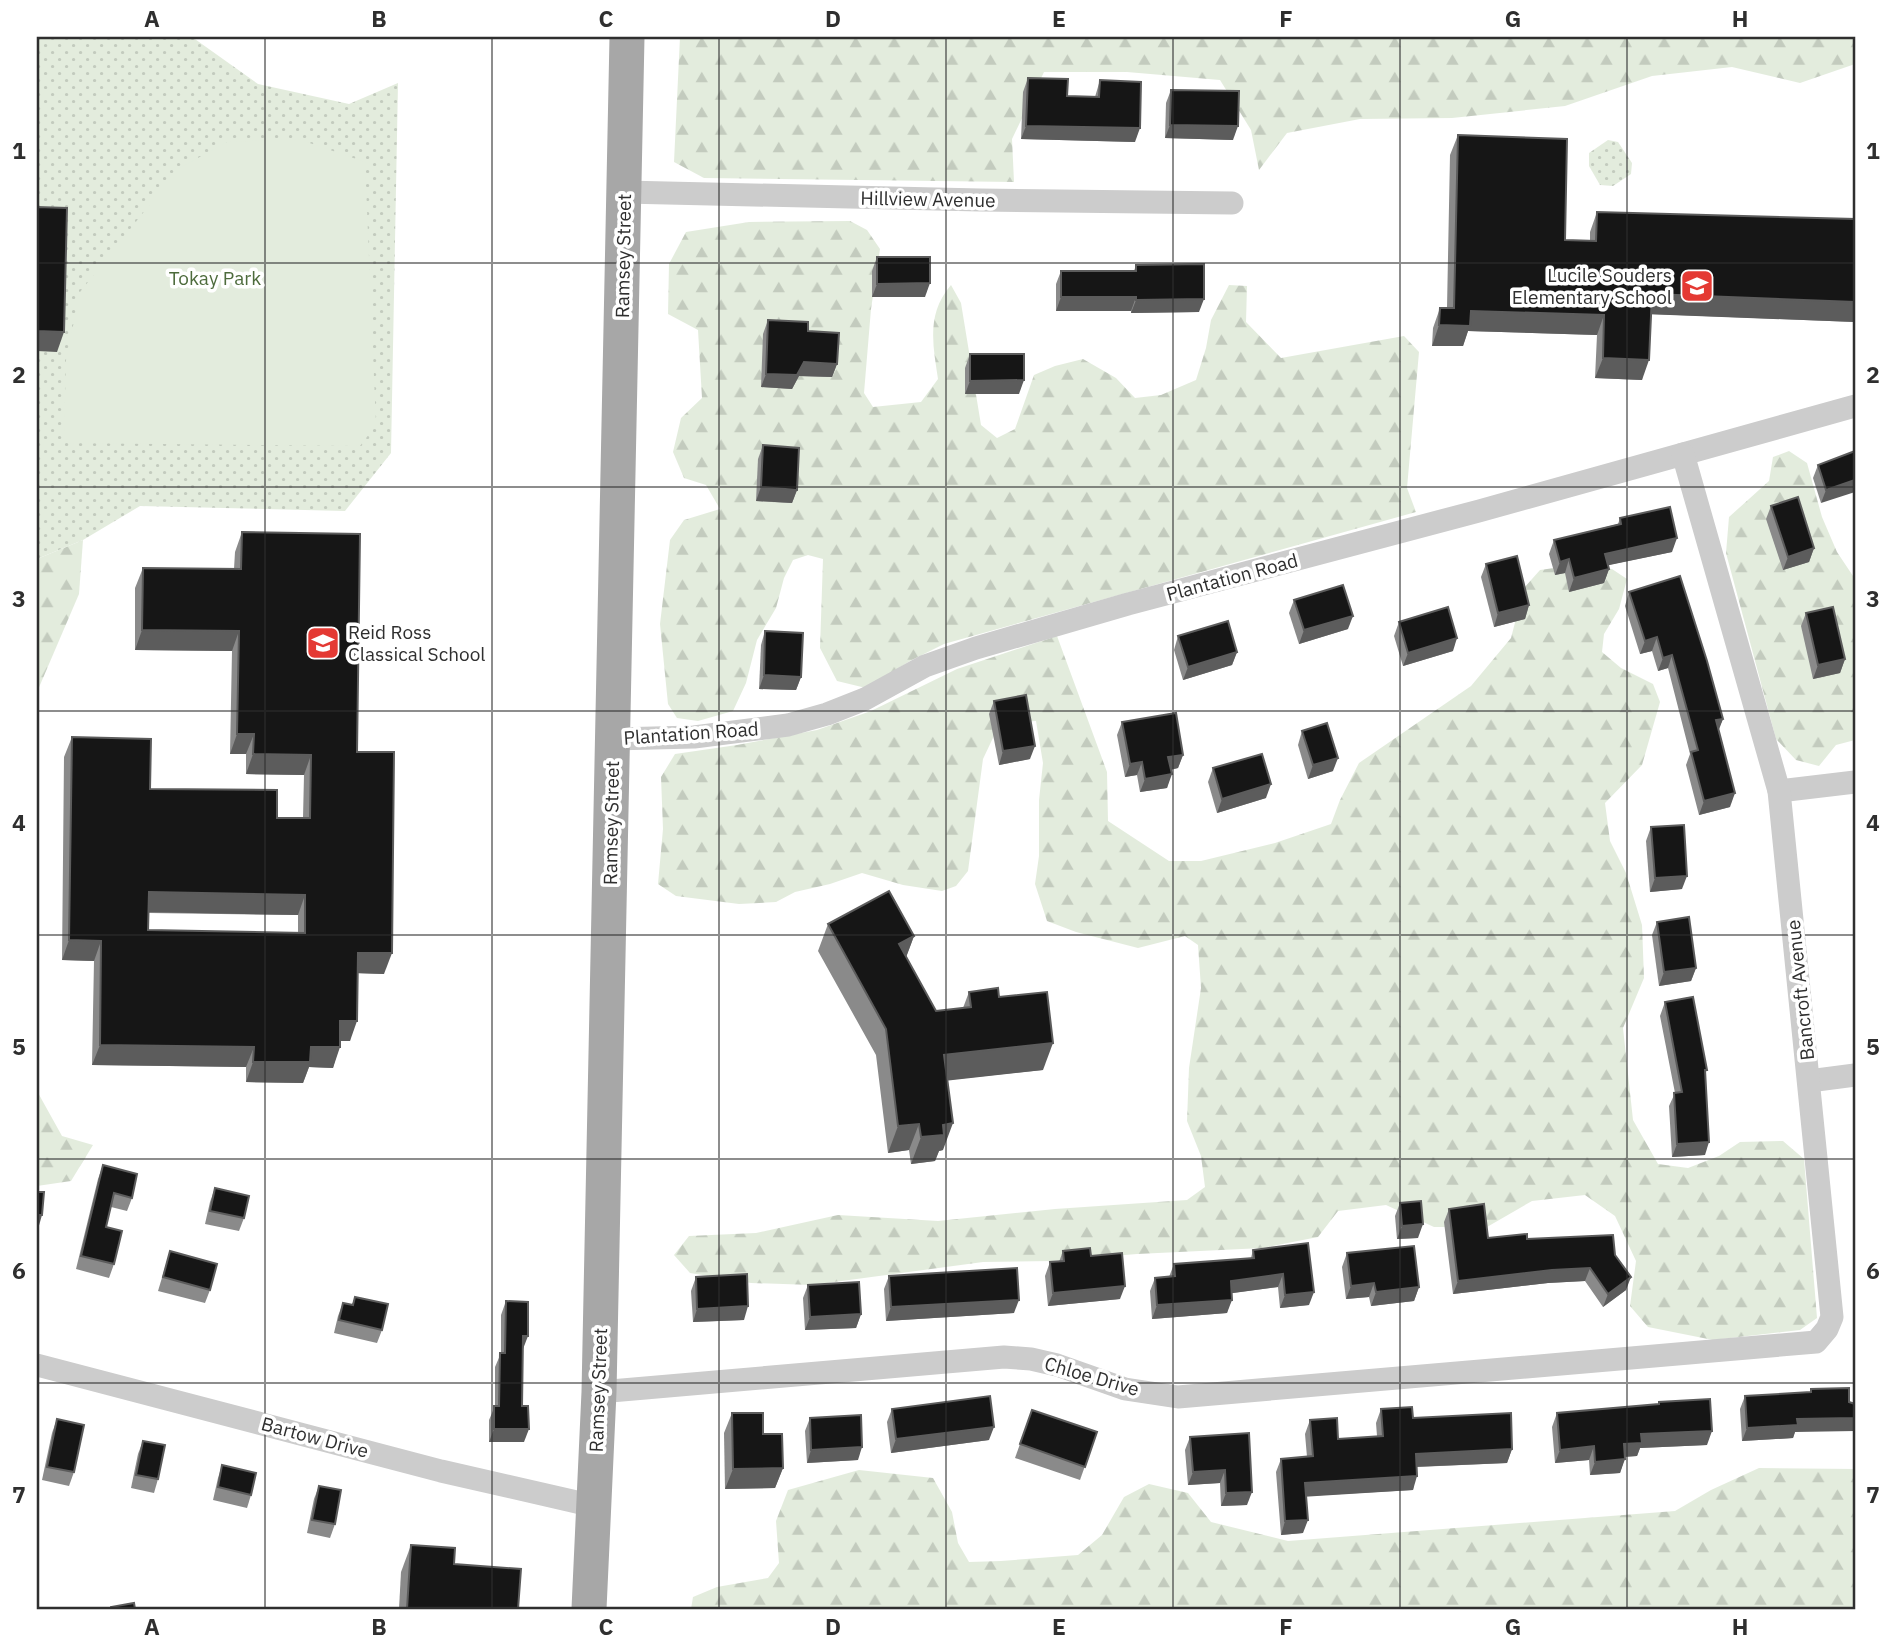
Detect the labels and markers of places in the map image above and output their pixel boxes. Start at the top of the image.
place label: Lucile Souders Elementary School [1512,263,1672,309]
school or university icon: Lucile Souders Elementary School [1678,267,1716,305]
place label: Reid Ross Classical School [348,620,485,666]
school or university icon: Reid Ross Classical School [304,624,342,662]

